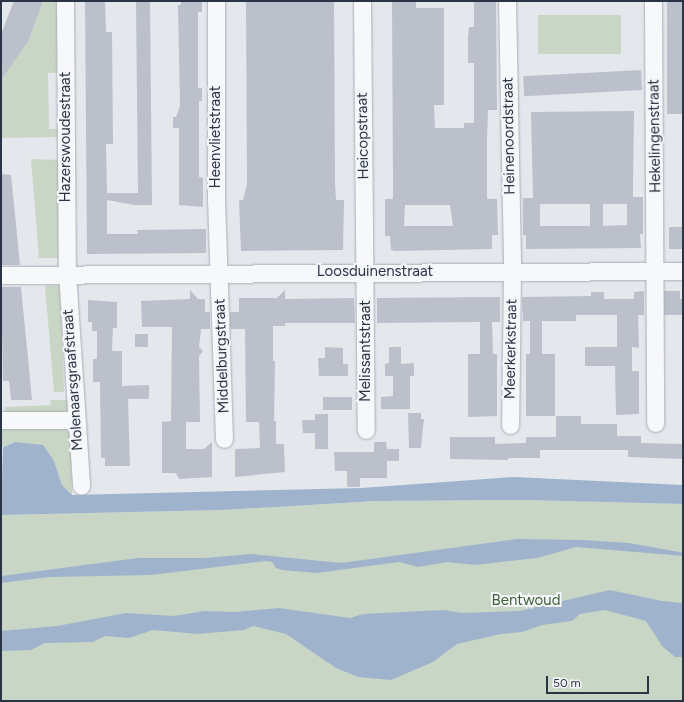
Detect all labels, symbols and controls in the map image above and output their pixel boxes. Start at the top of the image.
street label: Hazerswoudestraat [57,72,75,202]
street label: Heinenoordstraat [499,77,519,195]
street label: Hekelingenstraat [645,79,665,193]
street label: Heenvlietstraat [207,85,225,189]
street label: Heicopstraat [353,92,373,180]
street label: Loosduinenstraat [317,263,433,281]
street label: Middelburgstraat [211,298,233,414]
street label: Meerkerkstraat [501,299,521,399]
street label: Melissantstraat [357,300,375,402]
street label: Molenaarsgraafstraat [59,309,87,451]
park label: Bentwoud [492,592,560,610]
scale bar [548,668,651,694]
text: 50 m [553,676,581,690]

